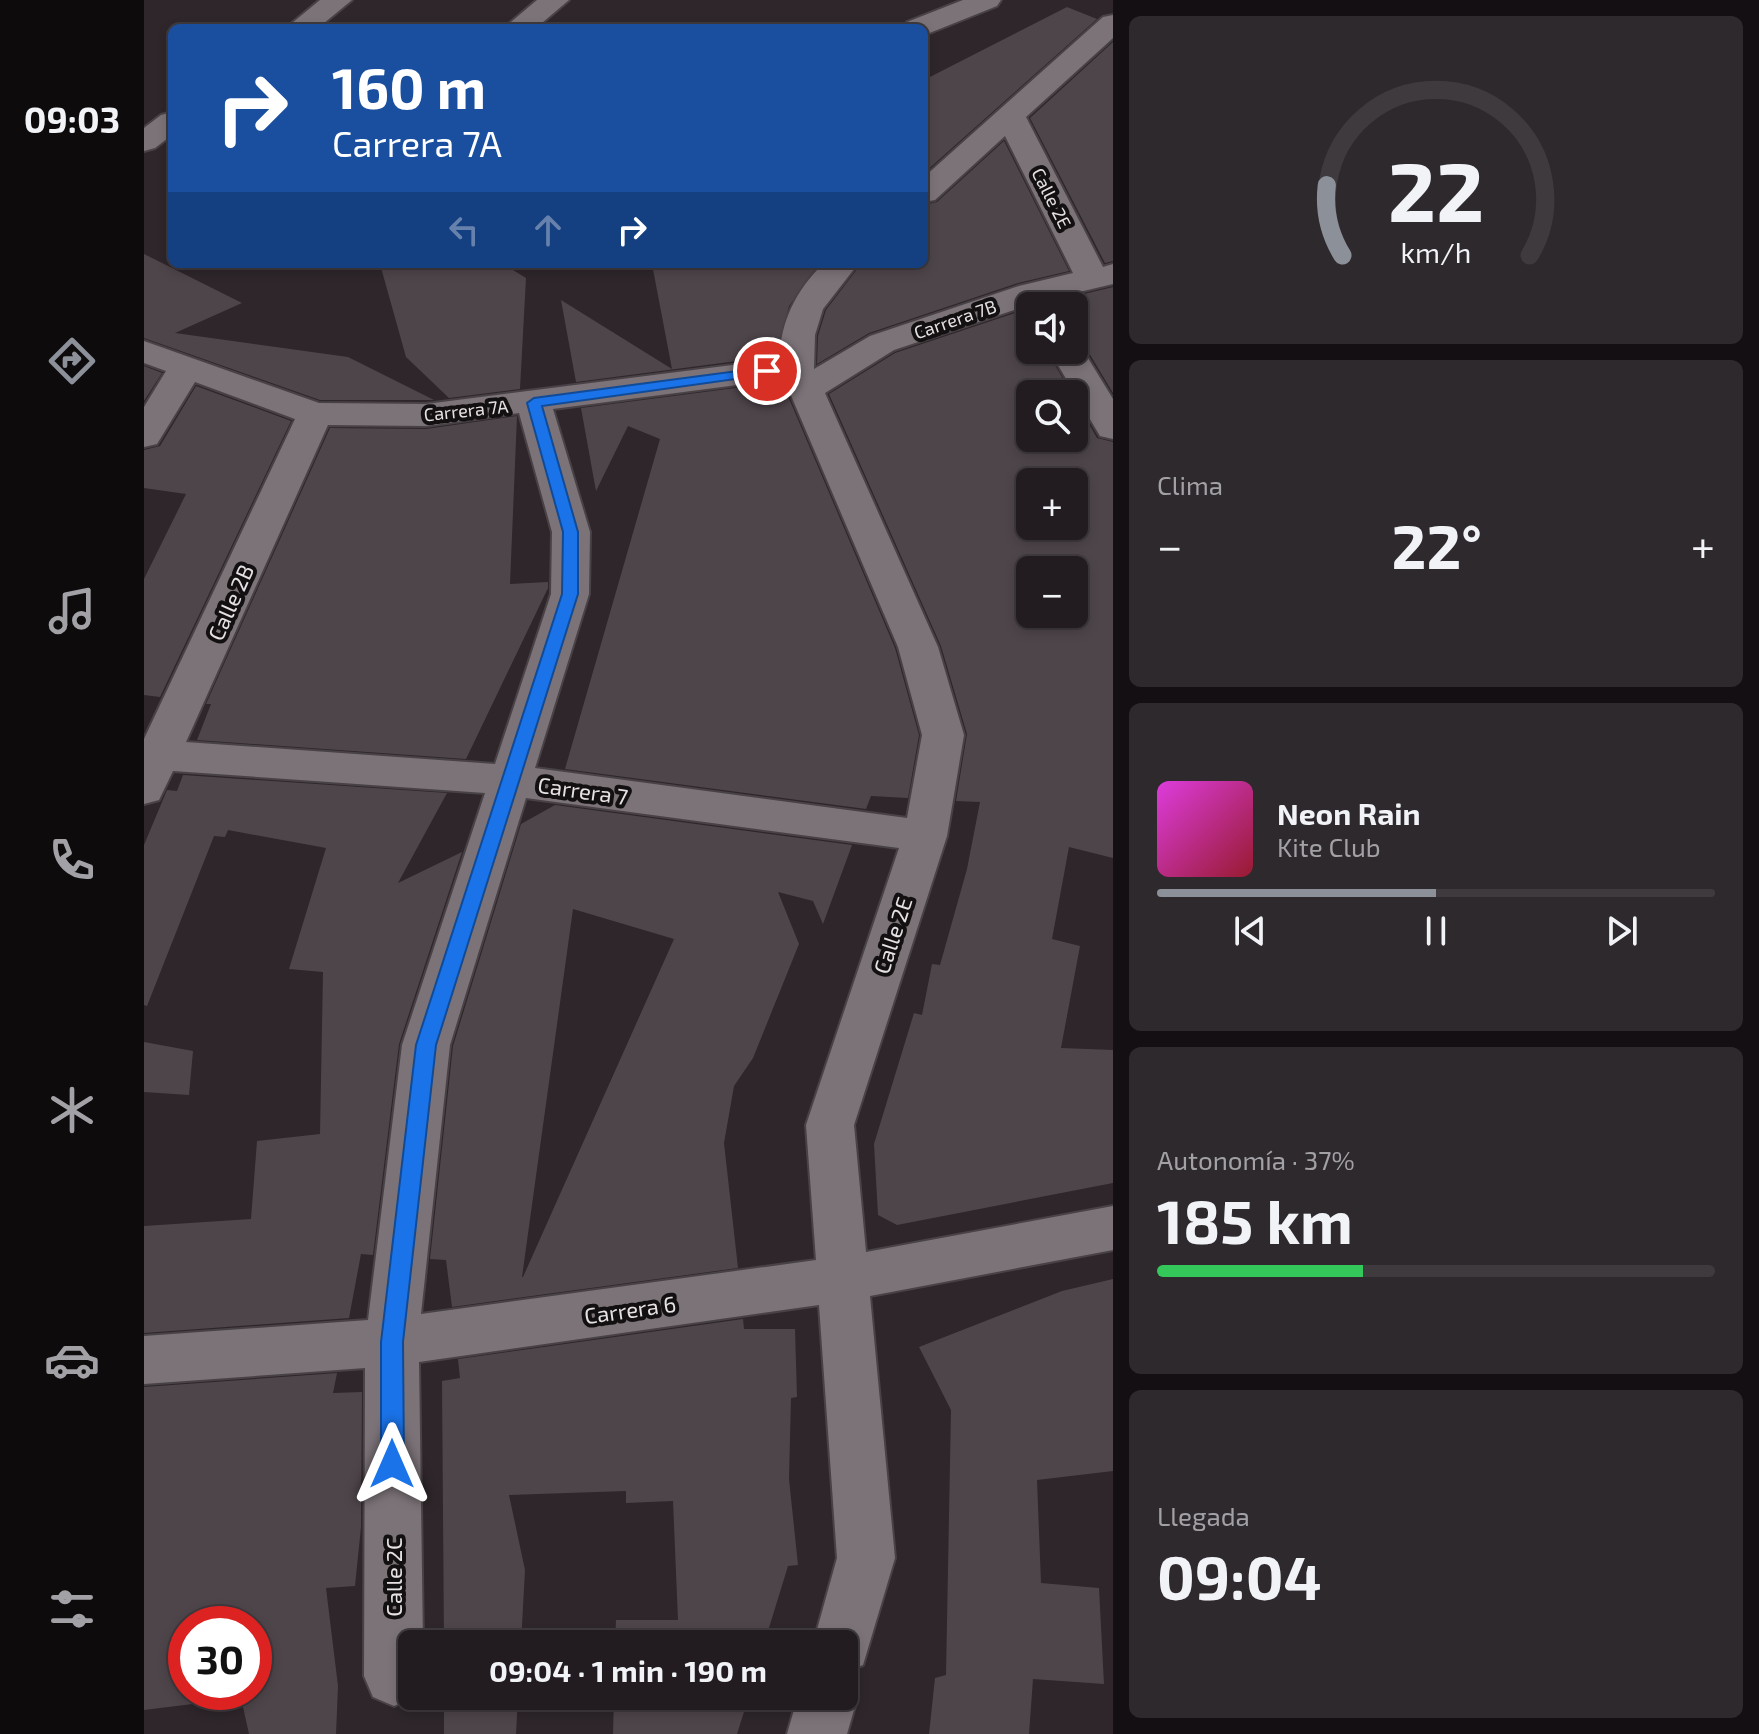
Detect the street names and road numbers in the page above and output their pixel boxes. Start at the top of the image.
street label: Calle 2E [1028,164,1076,232]
street label: Carrera 7B [911,295,999,343]
street label: Carrera 7A [423,395,510,425]
street label: Calle 2B [202,560,258,644]
street label: Carrera 7 [536,771,630,809]
street label: Calle 2E [867,893,917,977]
street label: Carrera 6 [583,1290,677,1328]
street label: Calle 2C [380,1537,406,1617]

